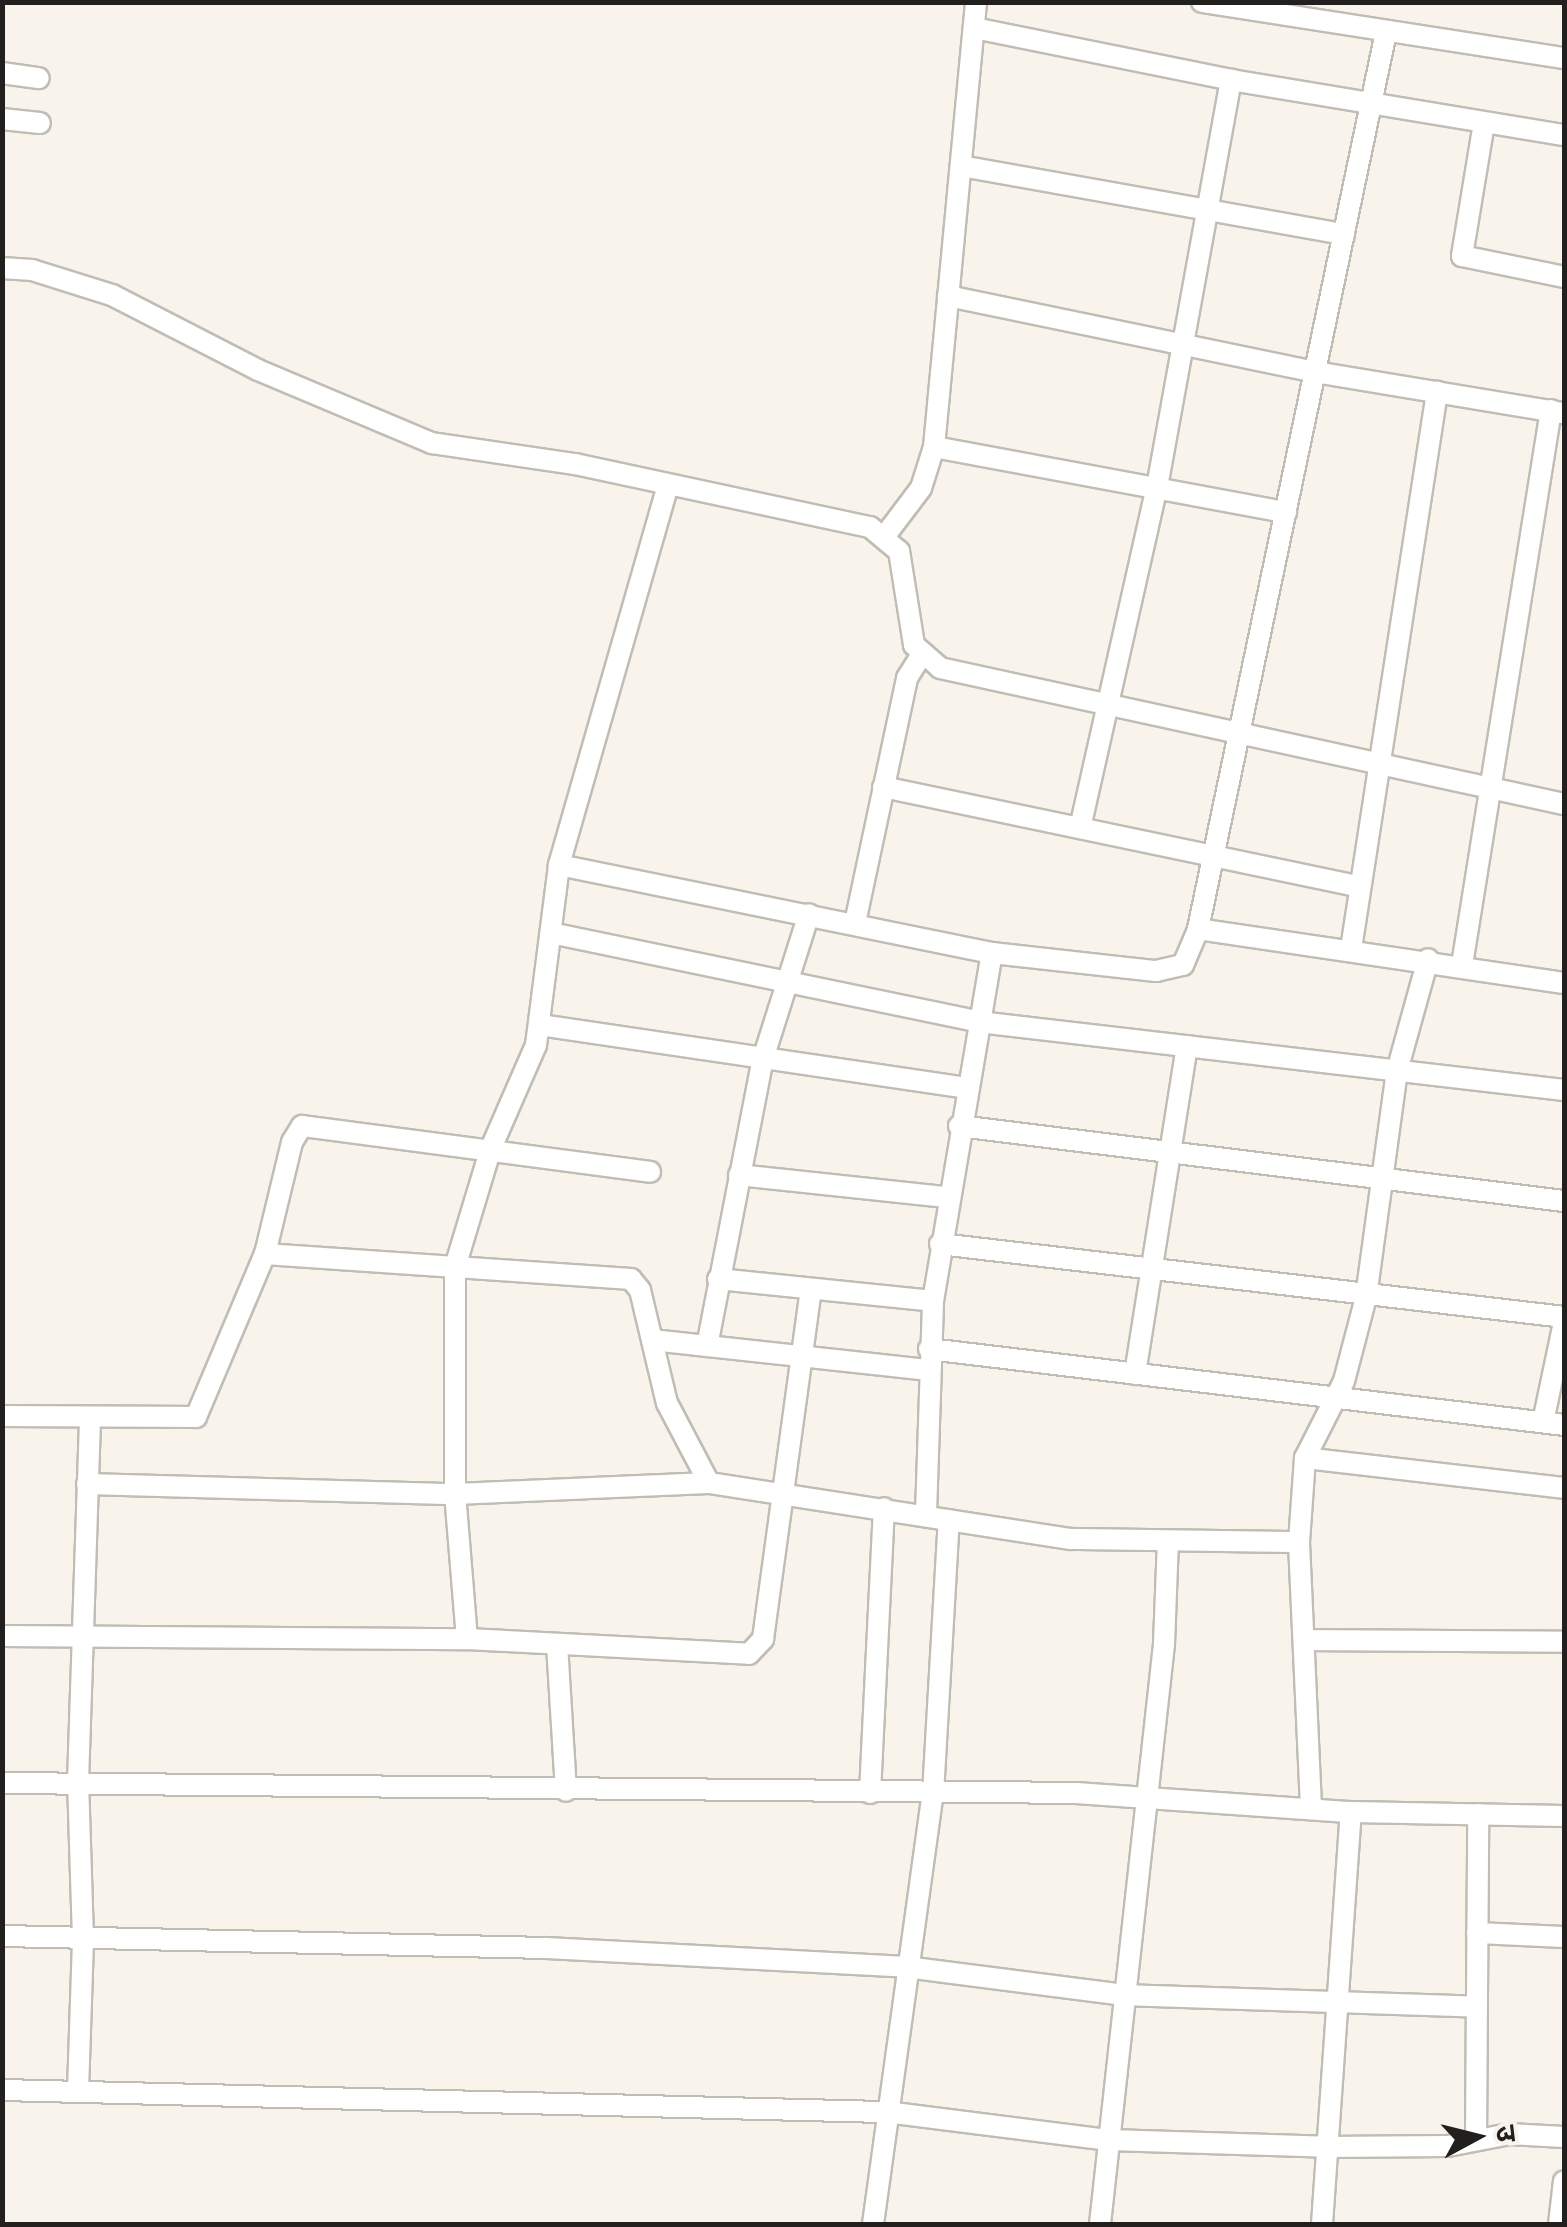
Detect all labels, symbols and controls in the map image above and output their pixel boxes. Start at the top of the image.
north arrow [1427,2087,1527,2187]
text: उ [1490,2123,1525,2143]

